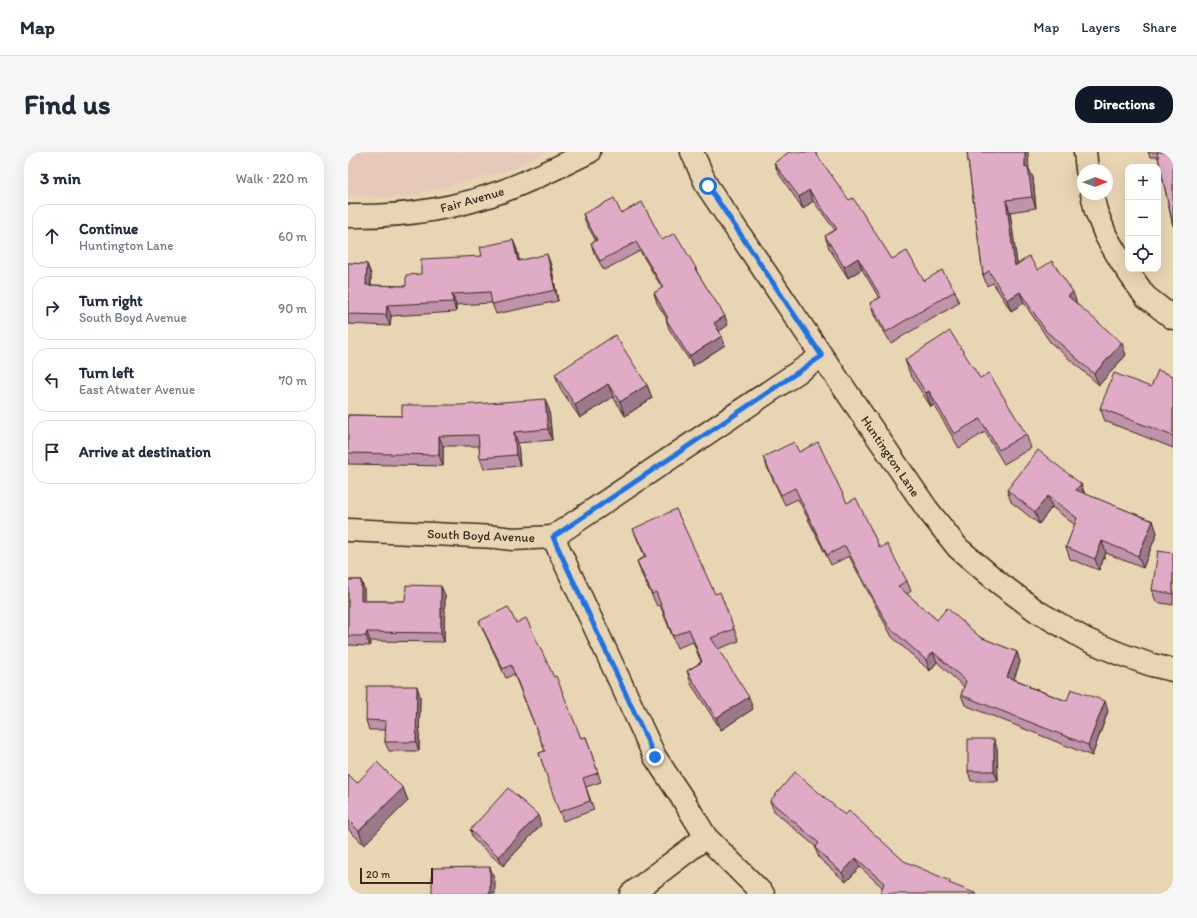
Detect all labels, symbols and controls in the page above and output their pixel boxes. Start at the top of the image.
text: Map [20,16,55,39]
text: Map [1034,19,1059,36]
text: Layers [1081,19,1120,36]
text: Share [1142,19,1177,36]
button: Directions [1075,86,1173,123]
text: Find us [24,87,111,121]
north arrow [1077,164,1113,200]
map controls [1125,164,1161,272]
button: + [1125,164,1161,200]
text: 3 min [40,168,81,188]
text: Walk · 220 m [236,171,308,186]
route start [699,177,717,195]
street label: Fair Avenue [438,183,506,216]
button: − [1125,200,1161,236]
text: Continue [79,220,138,238]
icon: ahead [41,225,63,247]
text: 60 m [278,229,307,244]
button: locate [1125,236,1161,272]
text: Huntington Lane [79,238,173,253]
text: Turn right [79,292,143,310]
icon: right [41,297,63,319]
text: 90 m [278,301,307,316]
text: South Boyd Avenue [79,310,187,325]
text: Turn left [79,364,134,382]
icon: left [41,369,63,391]
text: 70 m [279,373,307,388]
text: East Atwater Avenue [79,382,195,397]
street label: Huntington Lane [858,413,923,500]
icon: arrive [41,441,63,463]
text: Arrive at destination [79,443,211,461]
street label: South Boyd Avenue [427,526,535,545]
route end [646,748,664,766]
scale bar [360,866,433,885]
text: 20 m [366,868,390,881]

